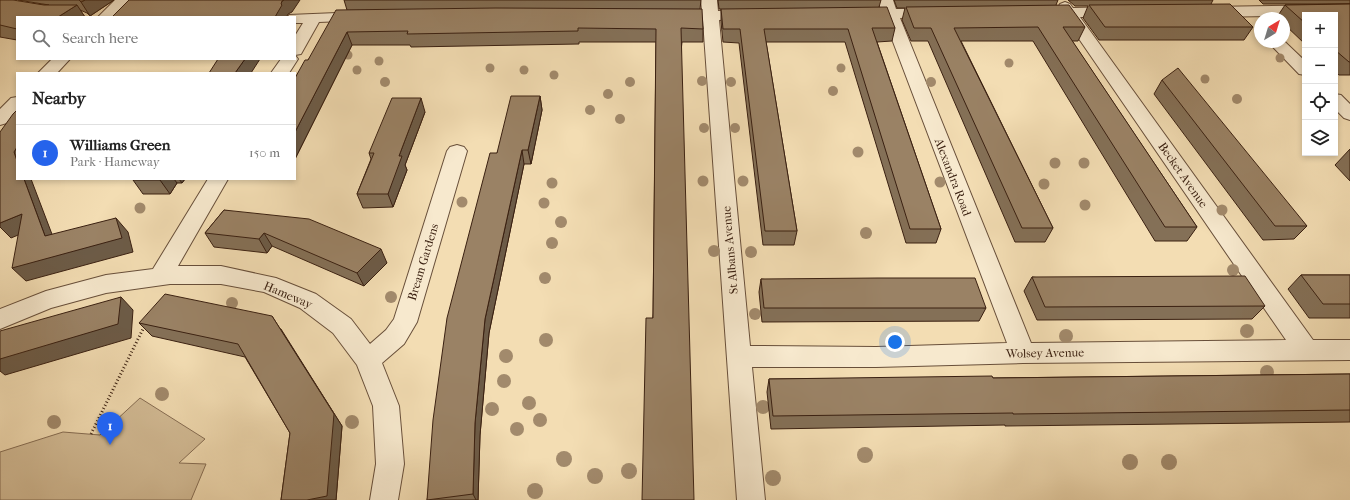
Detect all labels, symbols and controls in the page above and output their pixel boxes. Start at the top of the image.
north arrow [1254,12,1290,48]
map controls [1302,12,1338,156]
button: + [1302,12,1338,48]
search box [16,16,296,60]
icon: search [30,27,52,49]
text: Search here [62,29,138,47]
button: − [1302,48,1338,84]
button: locate [1302,84,1338,120]
text: Nearby [32,88,86,108]
button: layers [1302,120,1338,156]
street label: Alexandra Road [931,135,974,218]
text: Williams Green [70,136,170,154]
street label: Becket Avenue [1155,140,1211,210]
text: 1 [43,145,47,160]
text: 150 m [249,145,280,160]
text: Park · Hameway [70,154,160,169]
street label: St Albans Avenue [719,205,741,295]
street label: Bream Gardens [405,221,442,302]
street label: Hameway [262,279,315,312]
your location [885,332,905,352]
street label: Wolsey Avenue [1005,345,1084,361]
pin: 1 [97,412,123,445]

